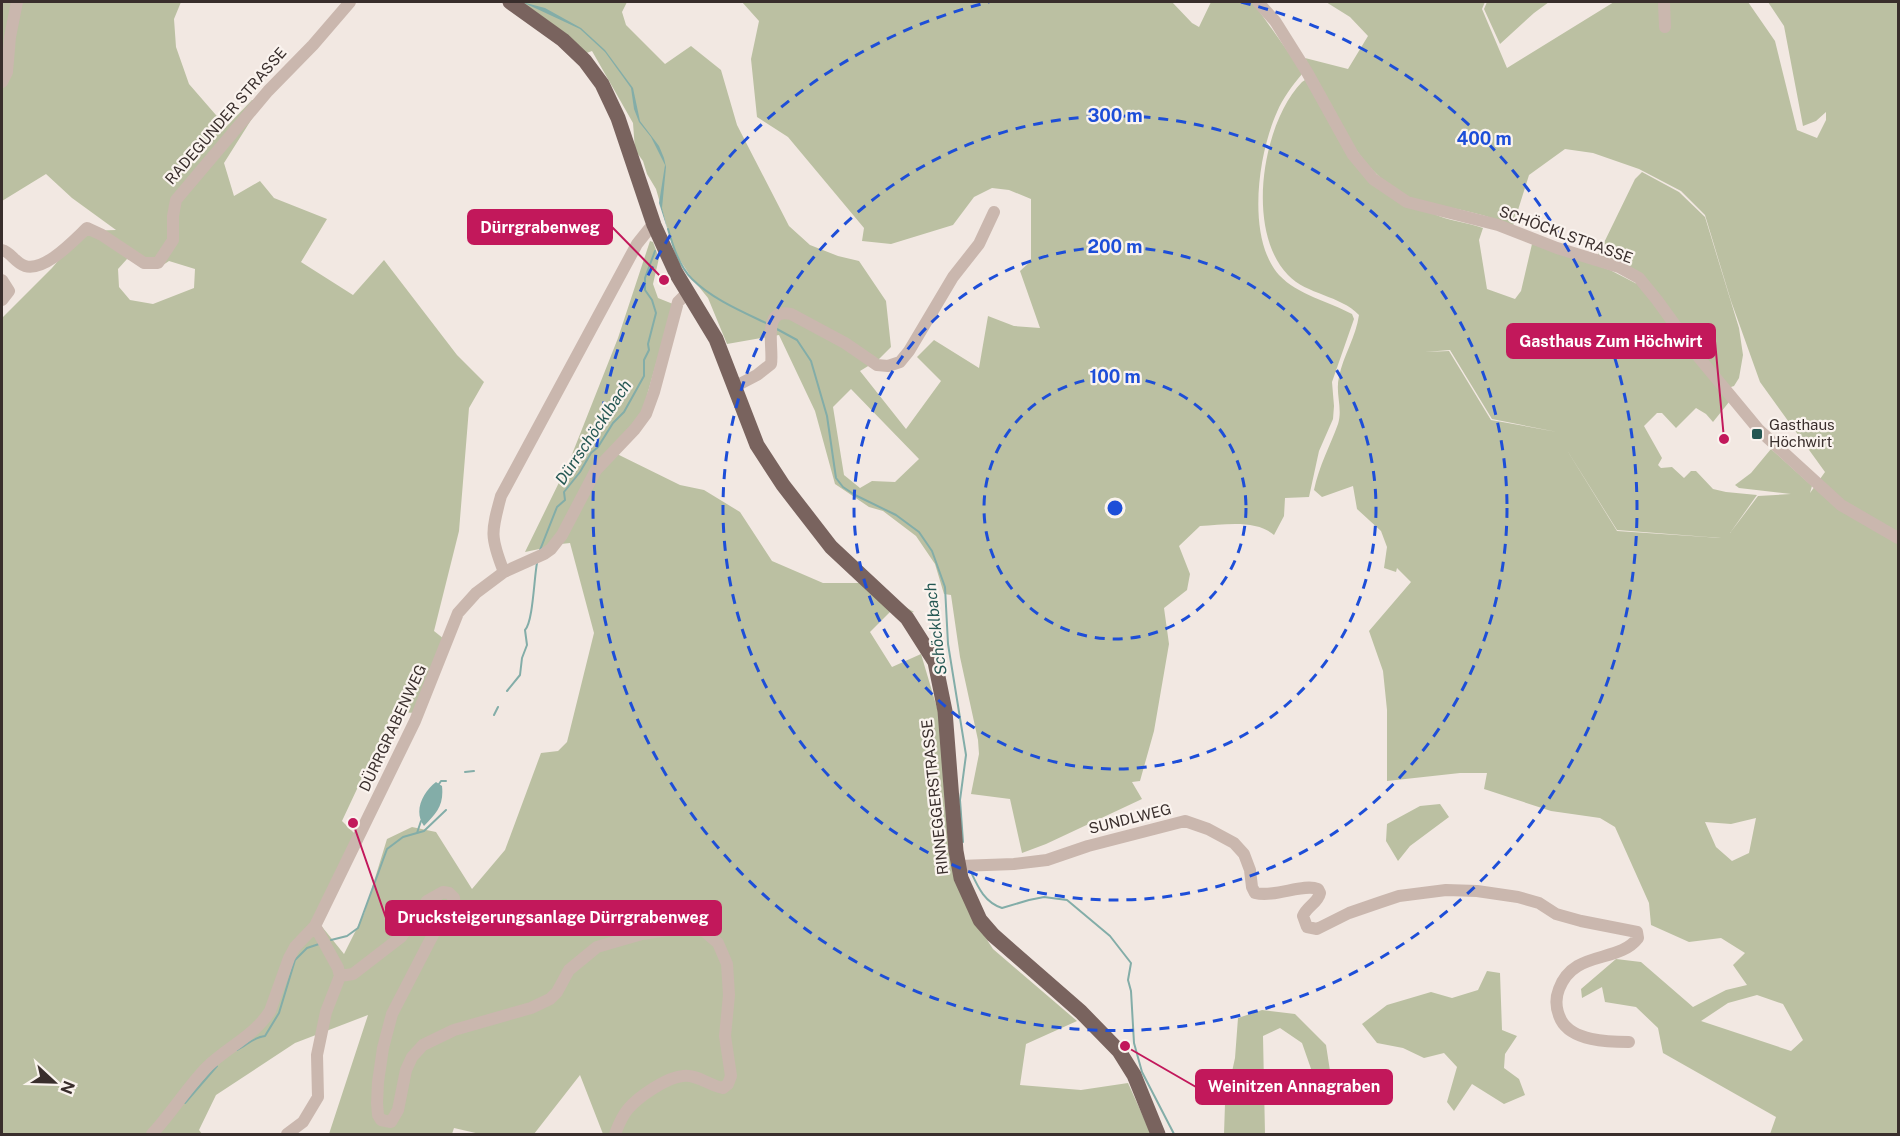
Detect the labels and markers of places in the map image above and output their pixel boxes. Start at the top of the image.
callout: Dürrgrabenweg [468,210,612,244]
callout: Gasthaus Zum Höchwirt [1507,324,1715,358]
place label: Gasthaus Höchwirt [1769,416,1835,450]
marker: Gasthaus Höchwirt [1750,427,1764,441]
centre of rings [1105,498,1125,518]
callout: Drucksteigerungsanlage Dürrgrabenweg [386,901,721,935]
callout: Weinitzen Annagraben [1196,1070,1392,1104]

